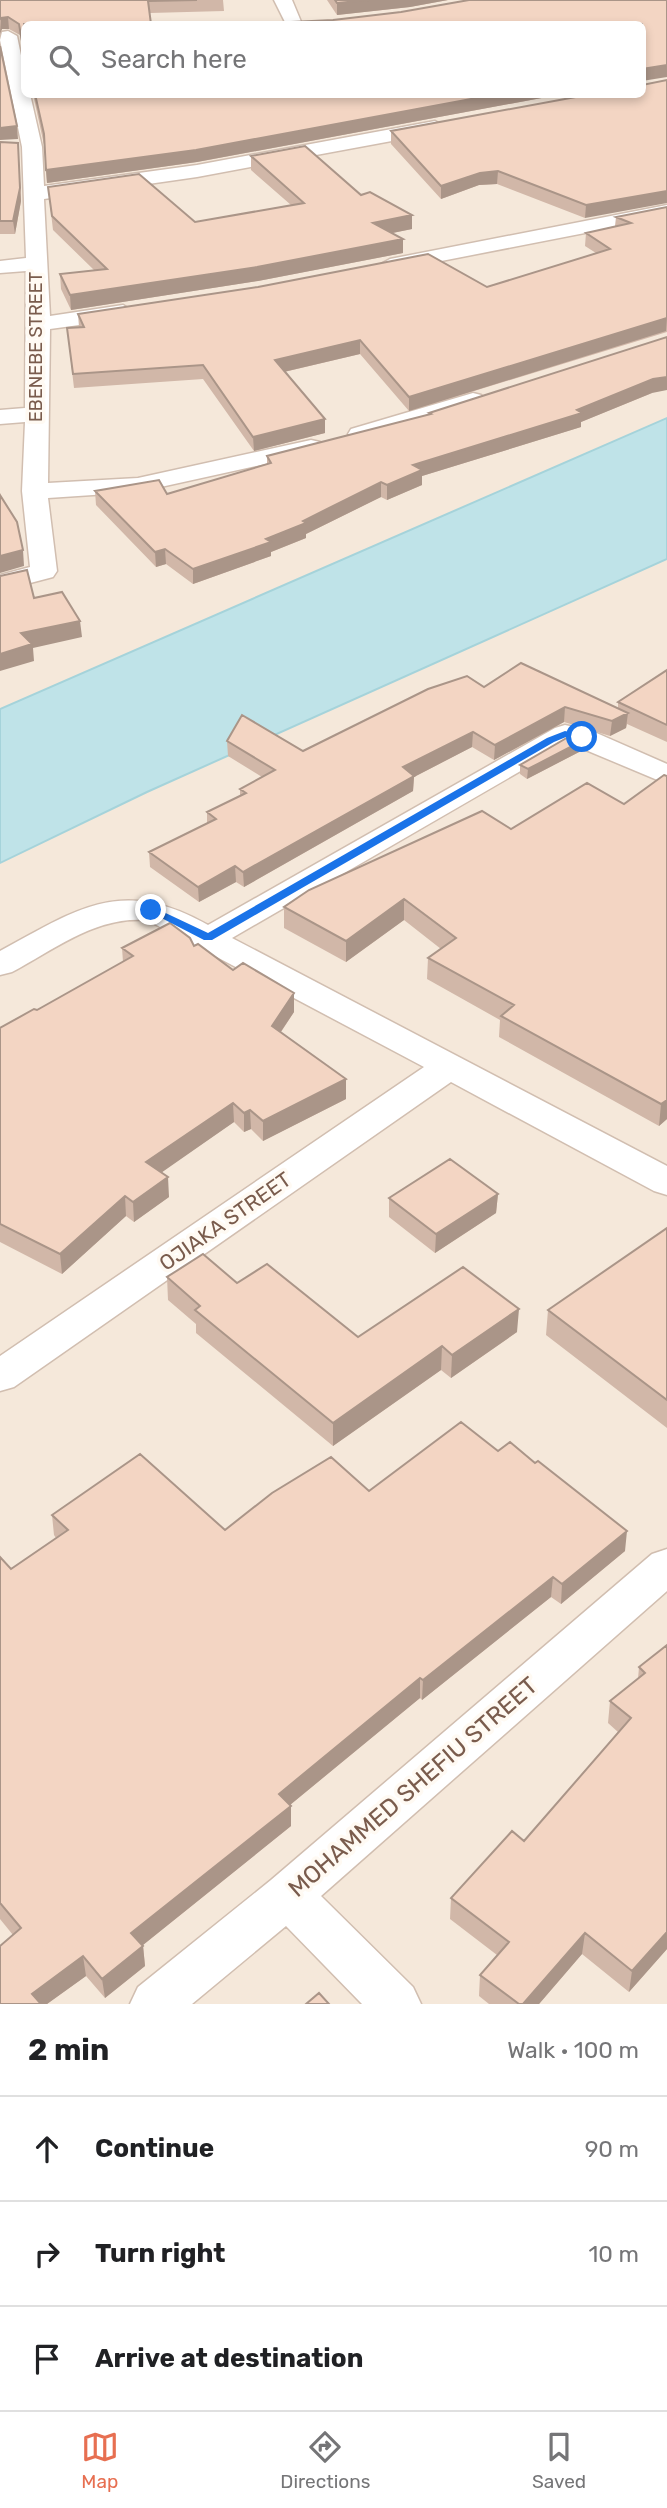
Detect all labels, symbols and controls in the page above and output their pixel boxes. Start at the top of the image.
search box [21,21,646,98]
icon: search [45,41,83,79]
text: Search here [101,44,247,75]
street label: EBENEBE STREET [25,272,47,422]
route start [566,721,597,752]
route end [135,894,166,925]
street label: OJIAKA STREET [154,1166,296,1276]
street label: MOHAMMED SHEFIU STREET [283,1671,543,1903]
text: 2 min [28,2032,109,2068]
text: Walk · 100 m [507,2036,639,2064]
icon: ahead [28,2130,66,2168]
text: Continue [95,2133,214,2164]
text: 90 m [585,2135,639,2163]
icon: right [28,2235,66,2273]
text: Turn right [95,2238,225,2269]
text: 10 m [588,2240,639,2268]
icon: arrive [28,2340,66,2378]
text: Arrive at destination [95,2343,363,2374]
tab: Map [81,2428,119,2493]
tab: Directions [280,2428,370,2493]
tab: Saved [532,2428,586,2493]

